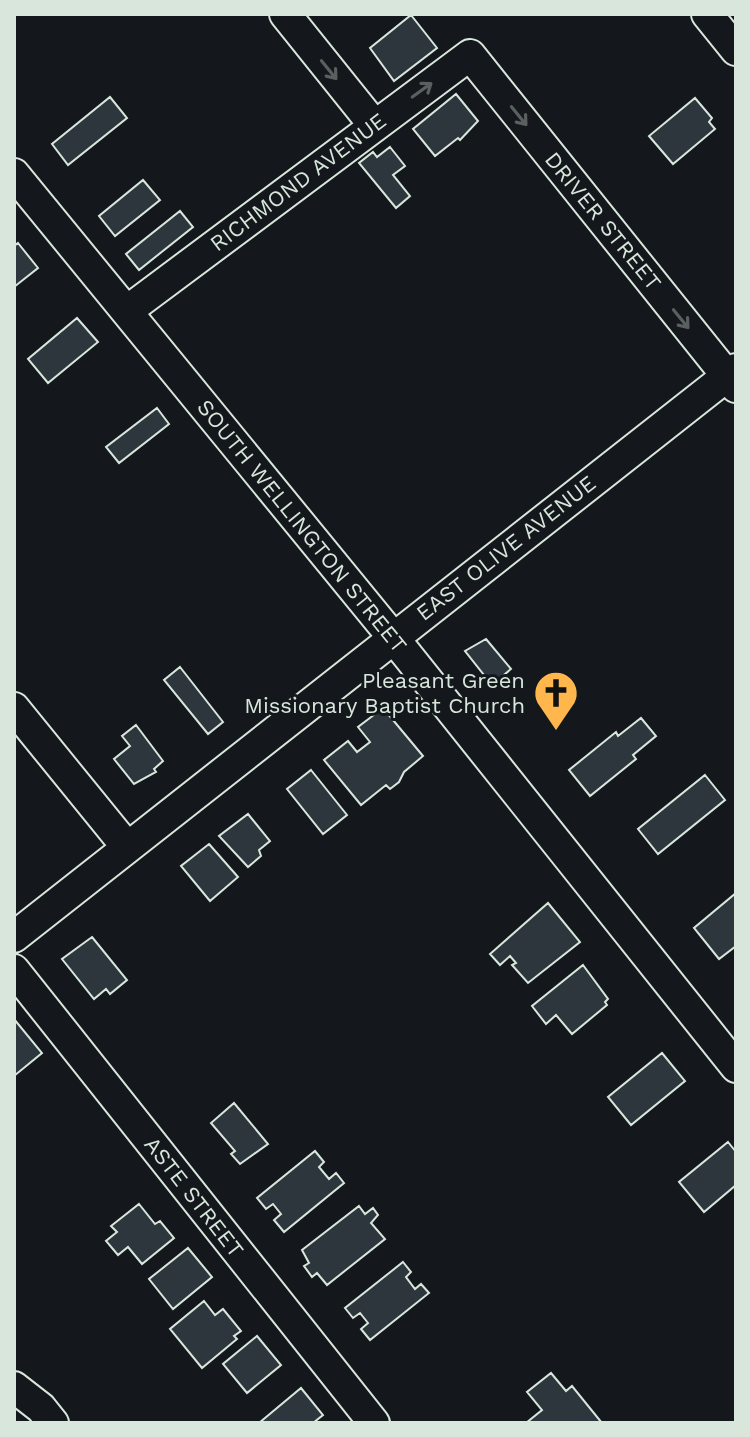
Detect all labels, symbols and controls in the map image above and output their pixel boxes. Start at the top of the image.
one-way arrow [321,59,338,80]
one-way arrow [410,82,432,98]
one-way arrow [510,105,527,126]
street label: RICHMOND AVENUE [205,108,391,256]
street label: DRIVER STREET [540,147,666,295]
one-way arrow [672,308,690,328]
street label: SOUTH WELLINGTON STREET [192,395,412,657]
street label: EAST OLIVE AVENUE [411,470,601,626]
place label: Pleasant Green Missionary Baptist Church [244,668,525,718]
church icon: Pleasant Green Missionary Baptist Church [532,669,580,732]
street label: ASTE STREET [139,1132,249,1262]

